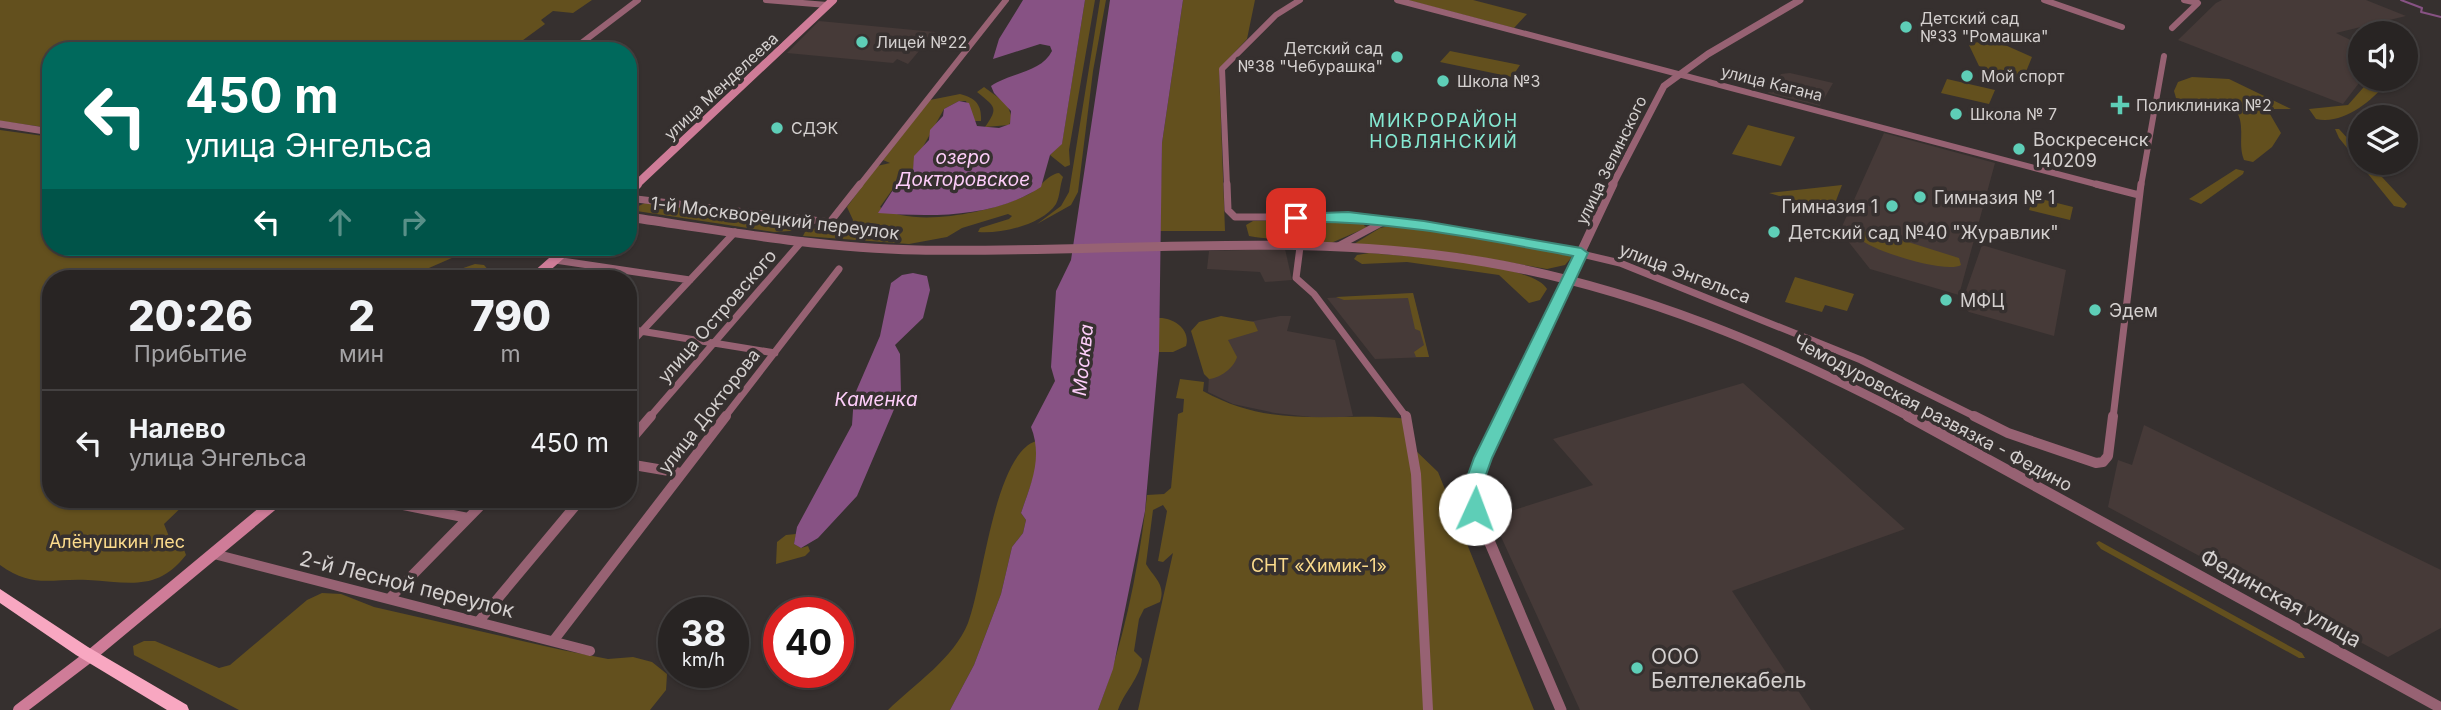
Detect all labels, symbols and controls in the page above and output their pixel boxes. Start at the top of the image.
place label: Детский сад №33 "Ромашка" [1920,8,2049,46]
marker: Детский сад №33 "Ромашка" [1898,19,1914,35]
map controls [2348,21,2418,175]
button: sound [2348,21,2418,91]
street label: улица Менделеева [660,28,782,144]
place label: Лицей №22 [876,32,967,52]
marker: Лицей №22 [854,34,870,50]
place label: Детский сад №38 "Чебурашка" [1238,38,1383,76]
marker: Детский сад №38 "Чебурашка" [1389,49,1405,65]
street label: улица Кагана [1719,61,1825,105]
text: 450 m [185,66,339,125]
place label: Мой спорт [1981,66,2065,86]
marker: Мой спорт [1959,68,1975,84]
icon: left [70,70,161,161]
place label: Школа №3 [1457,71,1540,91]
marker: Школа №3 [1435,73,1451,89]
street label: улица Зелинского [1571,92,1651,228]
marker: Поликлиника №2 [2110,95,2130,115]
place label: Поликлиника №2 [2136,95,2272,115]
place label: Школа № 7 [1970,104,2057,124]
button: layers [2348,105,2418,175]
marker: Школа № 7 [1948,106,1964,122]
district label: МИКРОРАЙОН НОВЛЯНСКИЙ [1369,109,1519,152]
place label: СДЭК [791,118,838,138]
marker: СДЭК [769,120,785,136]
text: улица Энгельса [185,126,432,165]
place label: Воскресенск 140209 [2033,129,2149,171]
marker: Воскресенск 140209 [2011,141,2027,157]
water label: озеро Докторовское [895,146,1030,191]
place label: Гимназия № 1 [1934,187,2055,208]
pin [1266,188,1326,248]
marker: Гимназия № 1 [1912,189,1928,205]
street label: 1-й Москворецкий переулок [650,192,901,244]
place label: Гимназия 1 [1781,196,1878,217]
marker: Гимназия 1 [1884,198,1900,214]
icon: arrive [1277,199,1315,237]
icon: left [248,203,286,241]
icon: ahead [321,203,359,241]
icon: right [394,203,432,241]
place label: Детский сад №40 "Журавлик" [1788,222,2059,243]
marker: Детский сад №40 "Журавлик" [1766,224,1782,240]
street label: улица Энгельса [1616,238,1754,308]
street label: улица Островского [653,245,781,387]
text: 20:26 [128,290,253,341]
text: 2 [348,290,375,341]
text: 790 [470,290,551,341]
place label: МФЦ [1960,290,2004,311]
marker: МФЦ [1938,292,1954,308]
place label: Эдем [2109,300,2158,321]
marker: Эдем [2087,302,2103,318]
water label: Москва [1068,323,1098,397]
street label: Чемодуровская развязка - Федино [1790,330,2076,496]
text: Прибытие [134,340,247,368]
text: мин [339,340,384,368]
text: m [500,340,521,368]
street label: улица Докторова [654,344,764,478]
water label: Каменка [834,388,918,411]
text: Налево [129,413,226,444]
icon: left [70,424,108,462]
text: 450 m [530,427,609,458]
text: улица Энгельса [129,444,307,472]
position arrow [1438,472,1512,546]
park label: Алёнушкин лес [49,531,185,552]
street label: Фединская улица [2196,543,2366,653]
street label: 2-й Лесной переулок [297,545,517,623]
park label: СНТ «Химик-1» [1251,555,1387,576]
speed limit sign: 40 [763,597,854,688]
text: 38 [681,612,726,654]
place label: ООО Белтелекабель [1651,644,1807,693]
text: km/h [682,649,725,670]
marker: ООО Белтелекабель [1629,660,1645,676]

